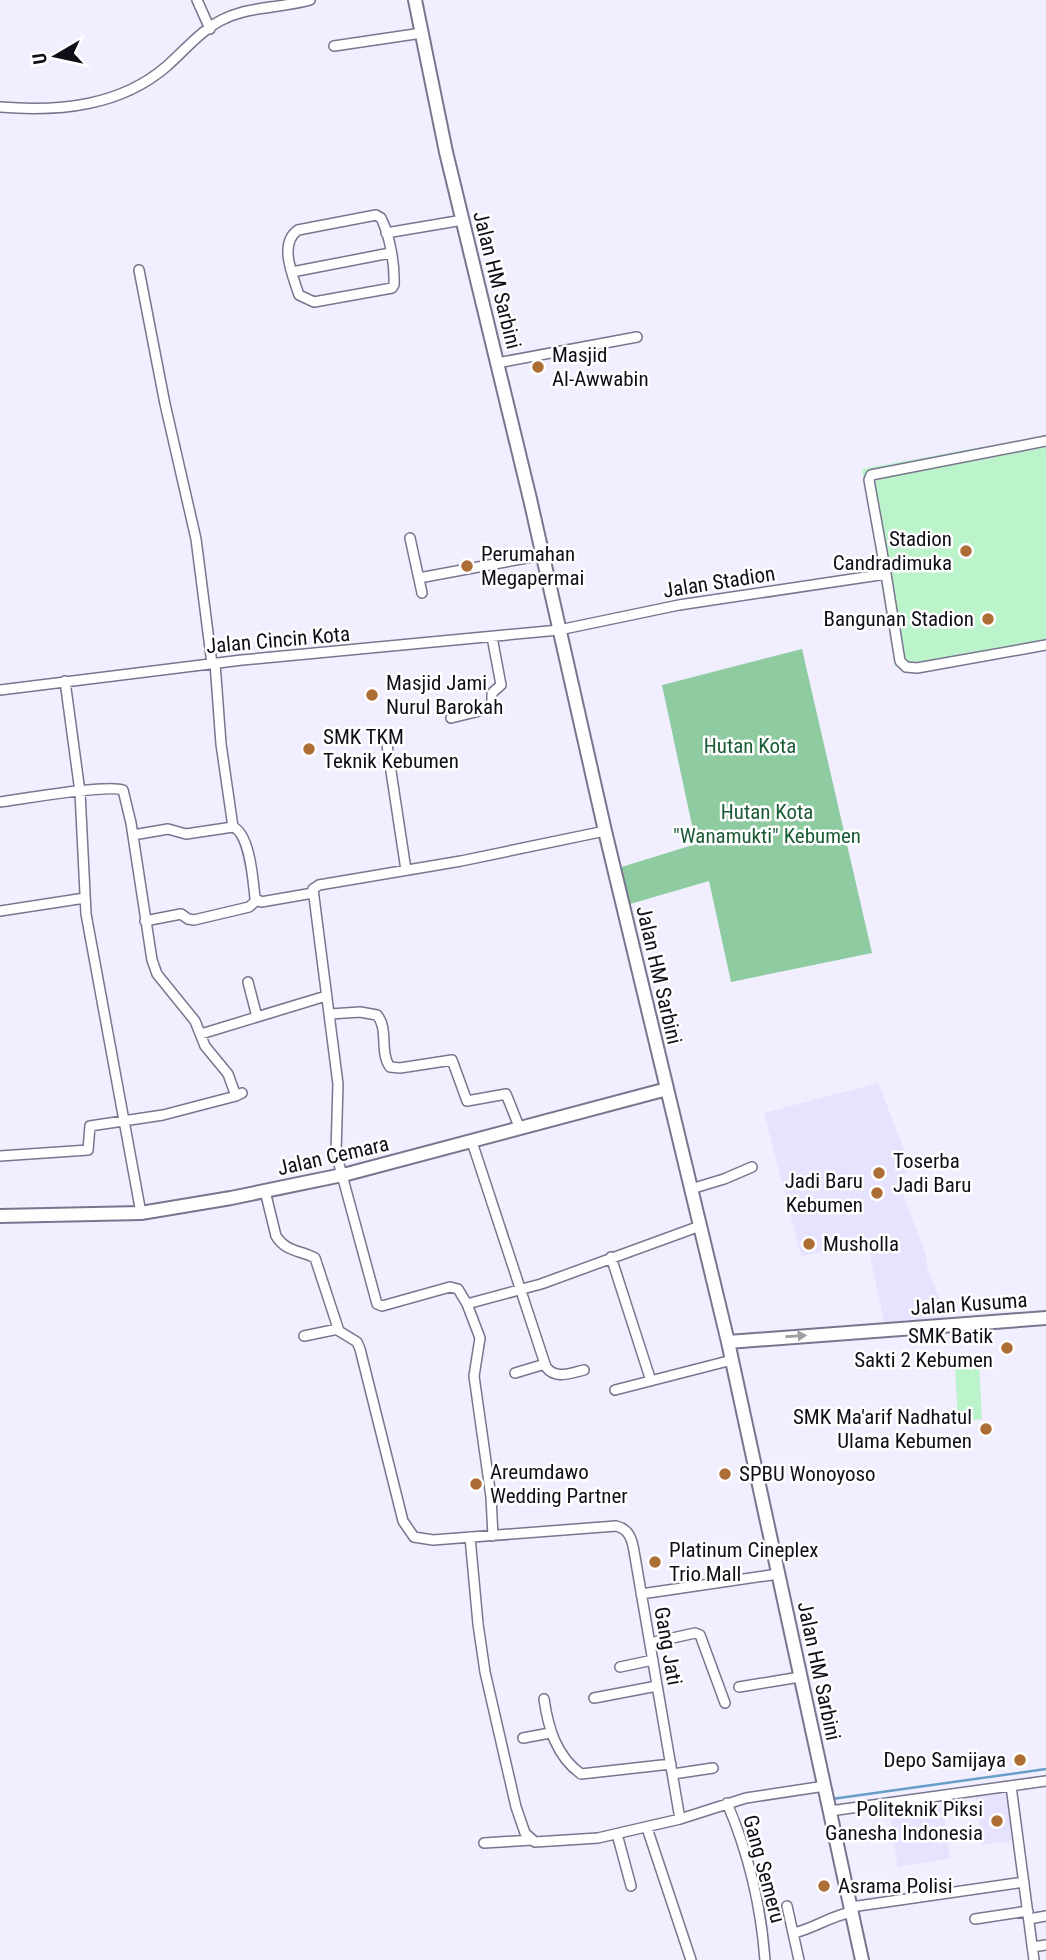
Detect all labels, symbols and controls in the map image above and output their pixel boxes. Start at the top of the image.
north arrow [21,21,91,91]
text: U [27,51,52,66]
street label: Jalan HM Sarbini [468,209,526,351]
place label: Masjid Al-Awwabin [552,343,649,391]
marker: Masjid Al-Awwabin [530,359,546,375]
place label: Stadion Candradimuka [833,527,952,575]
place label: Perumahan Megapermai [481,542,584,590]
marker: Stadion Candradimuka [958,543,974,559]
marker: Perumahan Megapermai [459,558,475,574]
street label: Jalan Stadion [661,561,777,603]
place label: Bangunan Stadion [823,607,974,631]
marker: Bangunan Stadion [980,611,996,627]
street label: Jalan Cincin Kota [205,622,351,658]
place label: Masjid Jami Nurul Barokah [386,671,503,719]
marker: Masjid Jami Nurul Barokah [364,687,380,703]
place label: SMK TKM Teknik Kebumen [323,725,459,773]
park label: Hutan Kota [704,734,796,758]
marker: SMK TKM Teknik Kebumen [301,741,317,757]
park label: Hutan Kota "Wanamukti" Kebumen [673,800,861,848]
street label: Jalan HM Sarbini [631,903,687,1047]
street label: Jalan Cemara [275,1132,391,1180]
place label: Toserba Jadi Baru [893,1149,971,1197]
marker: Toserba Jadi Baru [871,1165,887,1181]
place label: Jadi Baru Kebumen [785,1169,863,1217]
marker: Jadi Baru Kebumen [869,1185,885,1201]
place label: Musholla [823,1232,899,1256]
marker: Musholla [801,1236,817,1252]
street label: Jalan Kusuma [910,1288,1028,1320]
place label: SMK Batik Sakti 2 Kebumen [854,1324,994,1372]
one-way arrow [786,1331,808,1342]
marker: SMK Batik Sakti 2 Kebumen [999,1340,1015,1356]
place label: SMK Ma'arif Nadhatul Ulama Kebumen [793,1405,972,1453]
marker: SMK Ma'arif Nadhatul Ulama Kebumen [978,1421,994,1437]
place label: Areumdawo Wedding Partner [490,1460,628,1508]
place label: SPBU Wonoyoso [739,1462,876,1486]
marker: SPBU Wonoyoso [717,1466,733,1482]
marker: Areumdawo Wedding Partner [468,1476,484,1492]
place label: Platinum Cineplex Trio Mall [669,1538,818,1586]
marker: Platinum Cineplex Trio Mall [647,1554,663,1570]
street label: Jalan HM Sarbini [793,1599,845,1743]
street label: Gang Jati [649,1605,687,1687]
place label: Depo Samijaya [884,1748,1006,1772]
marker: Depo Samijaya [1012,1752,1028,1768]
place label: Politeknik Piksi Ganesha Indonesia [825,1797,983,1845]
street label: Gang Semeru [738,1812,790,1926]
marker: Politeknik Piksi Ganesha Indonesia [989,1813,1005,1829]
place label: Asrama Polisi [838,1874,953,1898]
marker: Asrama Polisi [816,1878,832,1894]

